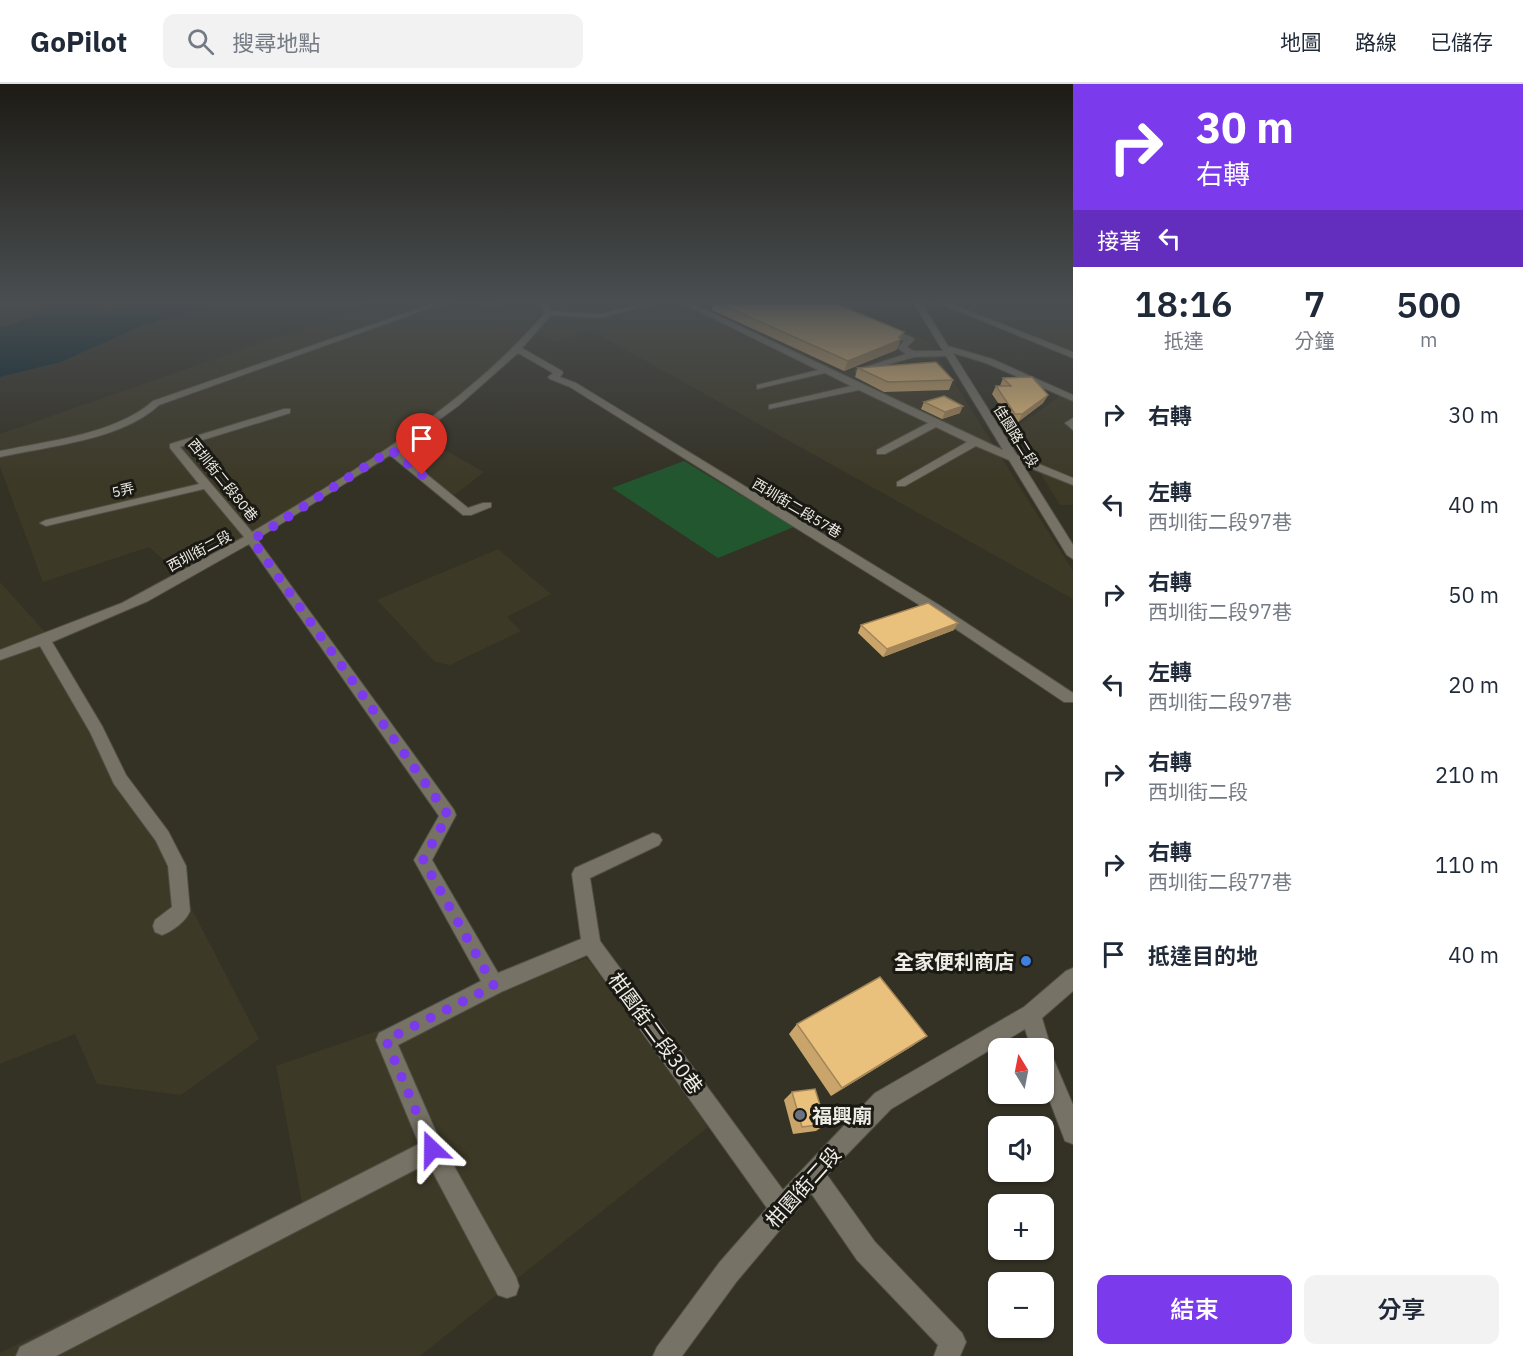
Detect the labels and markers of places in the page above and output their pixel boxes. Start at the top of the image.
pin [396,413,447,475]
place label: 全家便利商店 [894,948,1014,975]
marker: 全家便利商店 [1019,954,1033,968]
place label: 福興廟 [812,1102,872,1129]
marker: 福興廟 [793,1108,807,1122]

